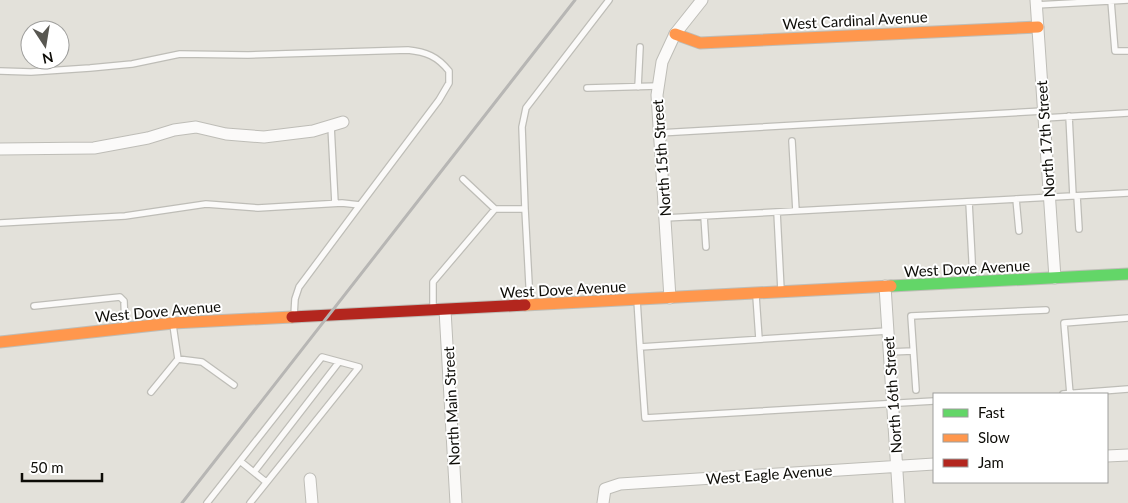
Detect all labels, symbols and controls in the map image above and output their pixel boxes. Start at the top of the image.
street label: West Cardinal Avenue [782,7,928,33]
north arrow [20,20,70,70]
text: N [41,49,55,68]
street label: North 17th Street [1032,79,1058,198]
street label: North 15th Street [648,98,674,217]
street label: West Dove Avenue [903,256,1031,280]
street label: West Dove Avenue [499,277,627,301]
street label: West Dove Avenue [94,297,222,325]
street label: North 16th Street [879,335,905,454]
street label: North Main Street [439,345,463,466]
legend [933,393,1108,483]
text: Fast [978,403,1005,421]
text: Slow [978,428,1010,446]
scale bar [22,450,102,482]
text: Jam [978,453,1004,471]
text: 50 m [30,458,64,476]
street label: West Eagle Avenue [705,461,833,487]

